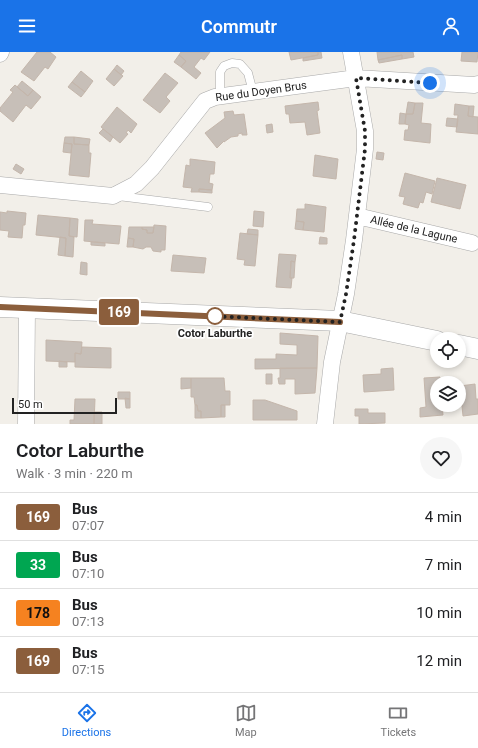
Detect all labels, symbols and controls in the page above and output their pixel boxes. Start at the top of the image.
icon: menu [16,15,38,37]
icon: person [440,15,462,37]
text: Commutr [201,16,277,37]
your location [420,73,440,93]
street label: Rue du Doyen Brus [215,79,308,104]
street label: Allée de la Lagune [369,213,459,246]
line badge: 169 [96,299,142,325]
text: 169 [107,304,131,320]
marker: Cotor Laburthe [206,307,224,325]
place label: Cotor Laburthe [178,327,252,340]
map controls [430,332,466,412]
button: locate [430,332,466,368]
button: layers [430,376,466,412]
scale bar [12,396,117,415]
text: 50 m [18,398,43,411]
button: heart [420,437,462,479]
text: Cotor Laburthe [16,439,144,462]
text: Walk · 3 min · 220 m [16,466,133,481]
text: Bus [72,500,98,518]
text: 4 min [425,508,462,526]
text: 169 [26,509,50,525]
text: 07:07 [72,518,104,533]
text: Bus [72,548,98,566]
text: 7 min [425,556,462,574]
text: 33 [30,557,46,573]
text: 07:10 [72,566,104,581]
text: Bus [72,596,98,614]
text: 10 min [416,604,462,622]
text: 178 [26,605,50,621]
text: 07:13 [72,614,104,629]
text: Bus [72,644,98,662]
text: 12 min [416,652,462,670]
text: 169 [26,653,50,669]
text: 07:15 [72,662,104,677]
tab: Directions [62,702,111,739]
tab: Map [235,702,257,739]
tab: Tickets [381,702,416,739]

